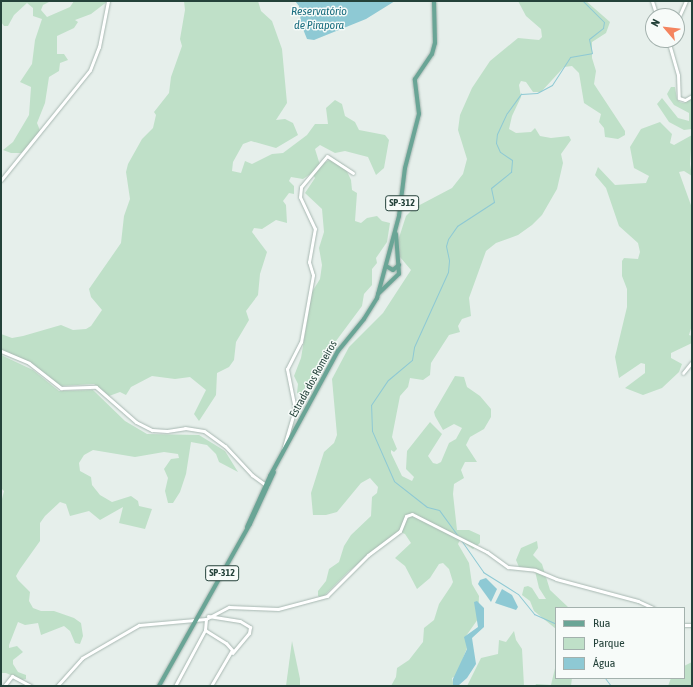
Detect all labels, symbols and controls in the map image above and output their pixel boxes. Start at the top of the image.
water label: Reservatório de Pirapora [291,5,347,33]
north arrow [645,8,685,48]
text: N [648,17,662,29]
road number: SP-312 [385,195,419,211]
street label: Estrada dos Romeiros [286,338,340,420]
road number: SP-312 [205,565,239,581]
legend [555,607,685,679]
text: Rua [593,616,610,630]
text: Parque [593,636,625,650]
text: Água [593,656,615,670]

